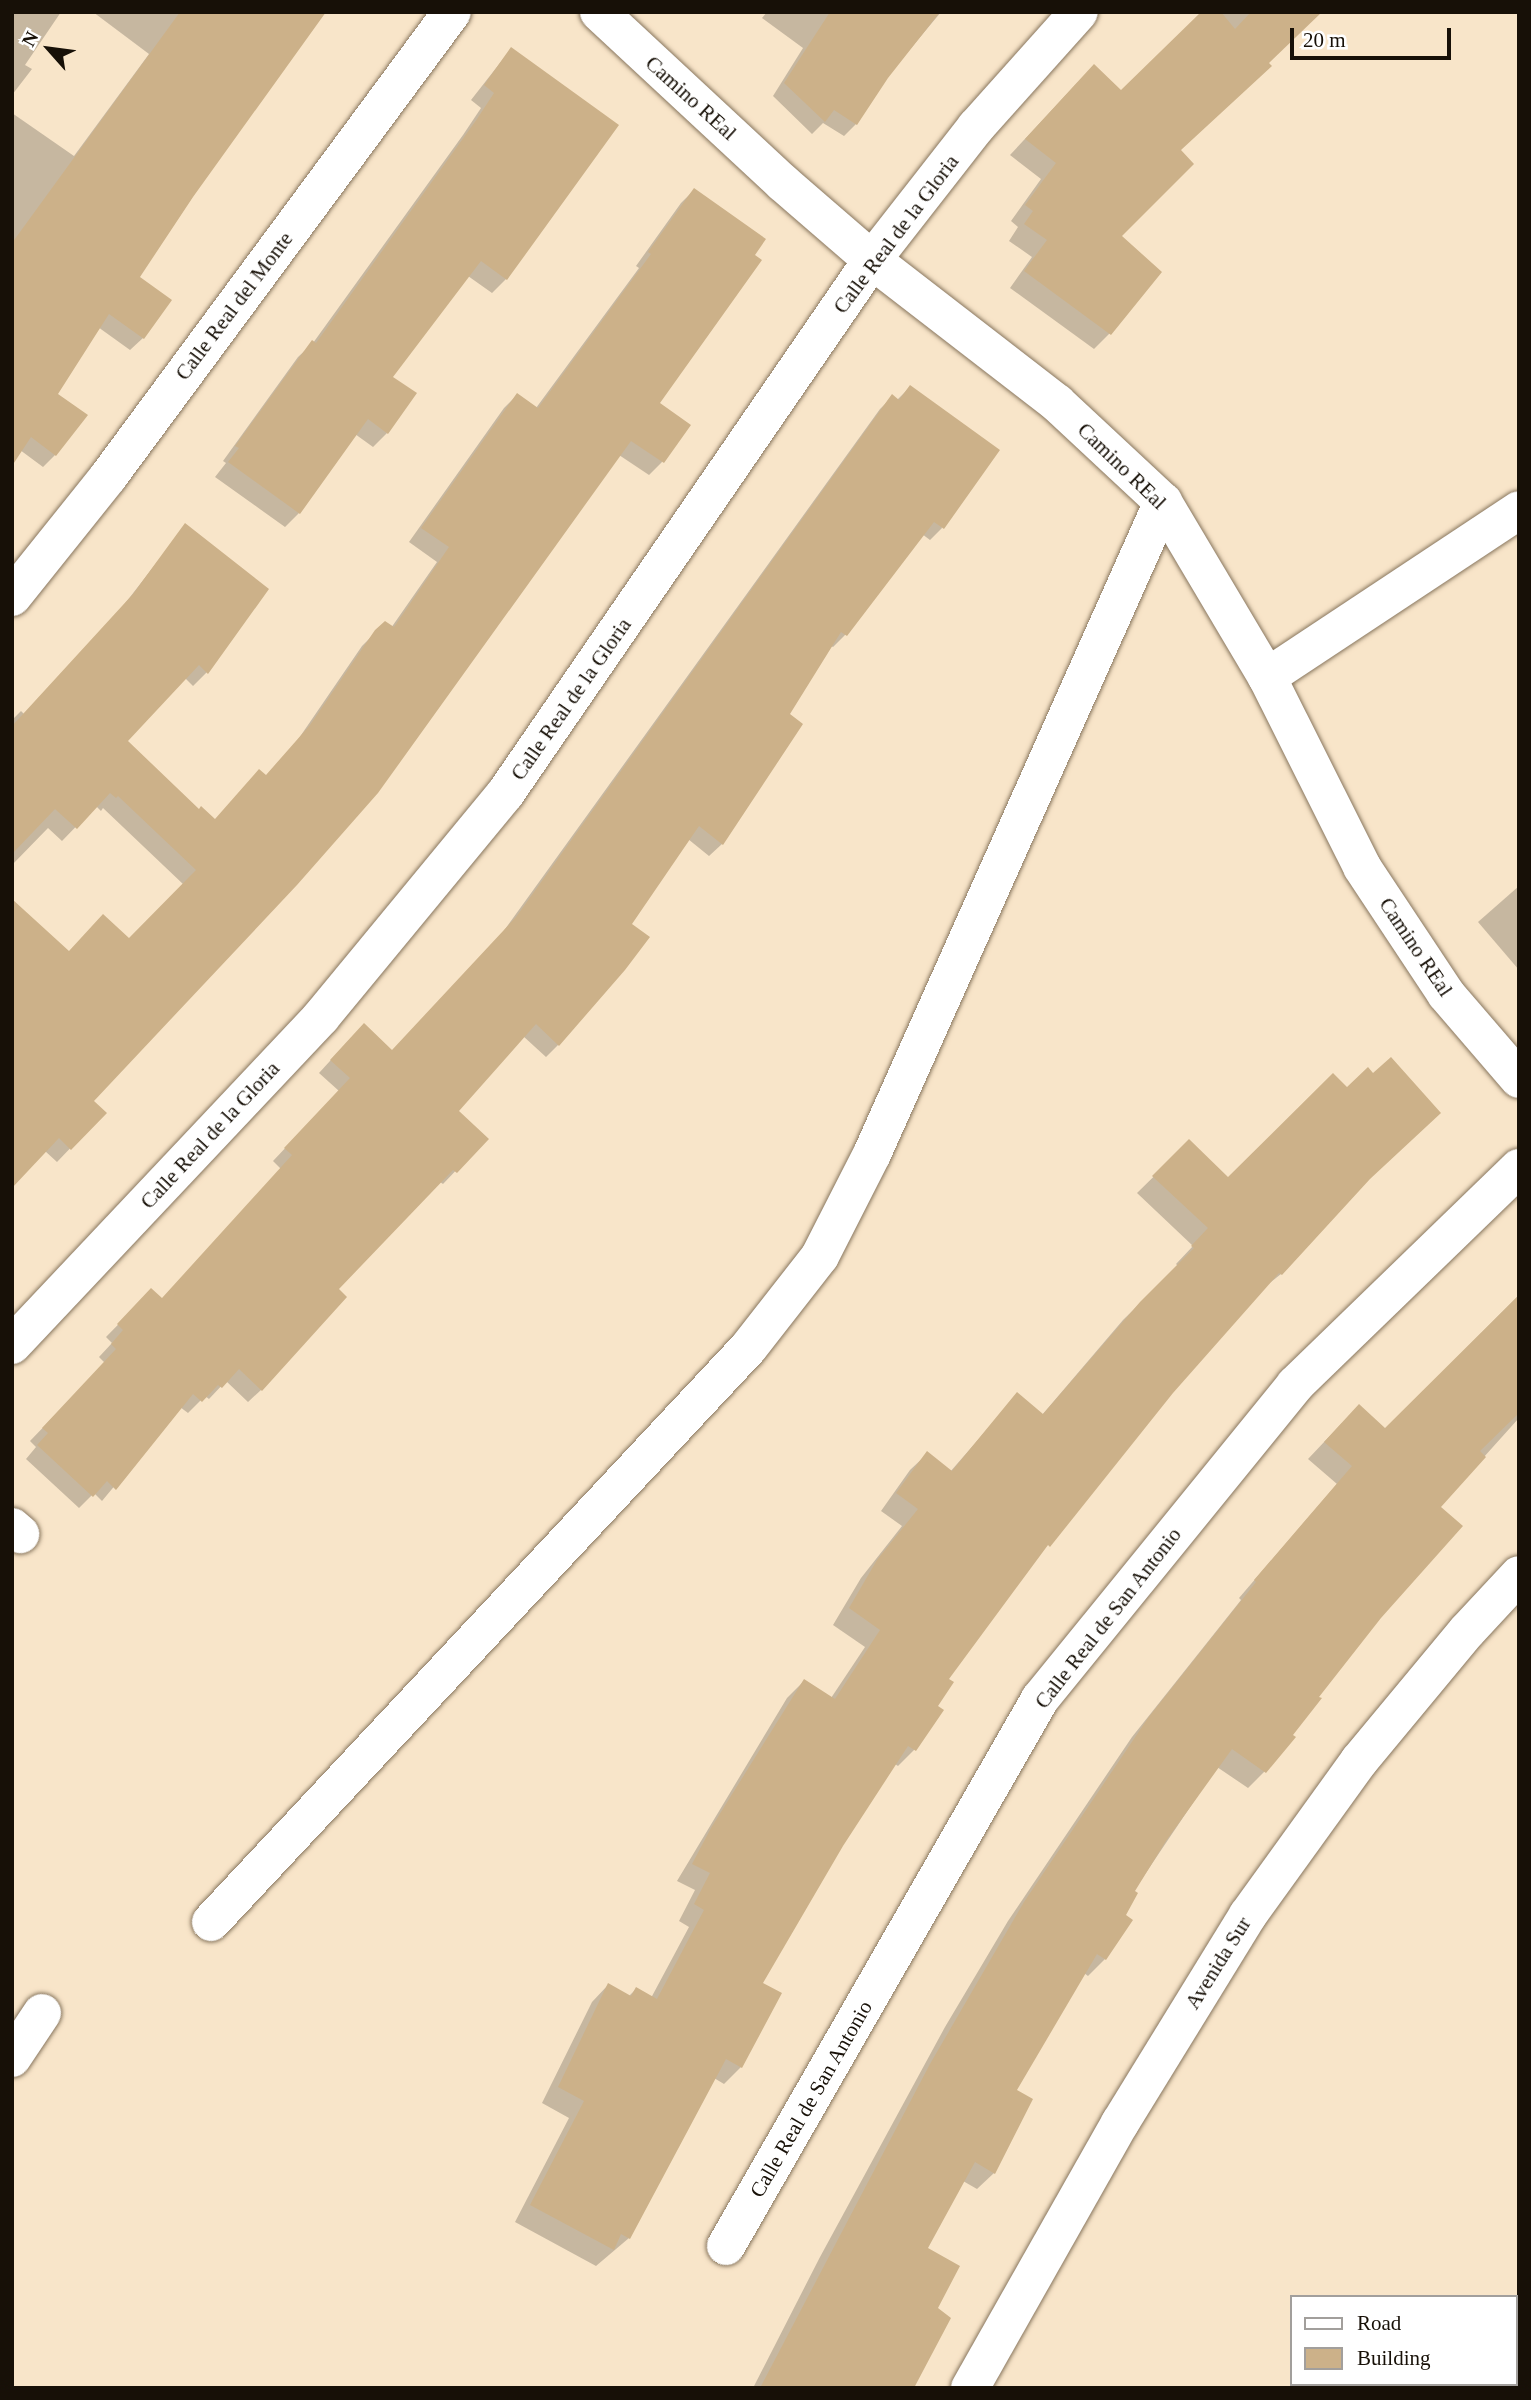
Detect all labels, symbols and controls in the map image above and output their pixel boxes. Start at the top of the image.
north arrow [14,14,84,84]
scale bar [1293,14,1454,58]
text: N [18,28,43,50]
text: 20 m [1303,28,1346,52]
street label: Camino REal [640,51,742,145]
street label: Calle Real de la Gloria [828,150,964,318]
street label: Calle Real del Monte [170,227,298,385]
street label: Camino REal [1072,417,1172,515]
street label: Calle Real de la Gloria [505,613,637,785]
street label: Camino REal [1374,893,1458,1001]
street label: Calle Real de la Gloria [135,1056,285,1214]
street label: Calle Real de San Antonio [1029,1522,1187,1714]
street label: Avenida Sur [1180,1912,1256,2014]
street label: Calle Real de San Antonio [744,1996,878,2202]
legend [1290,2295,1517,2386]
text: Road [1357,2311,1401,2335]
text: Building [1357,2346,1431,2370]

